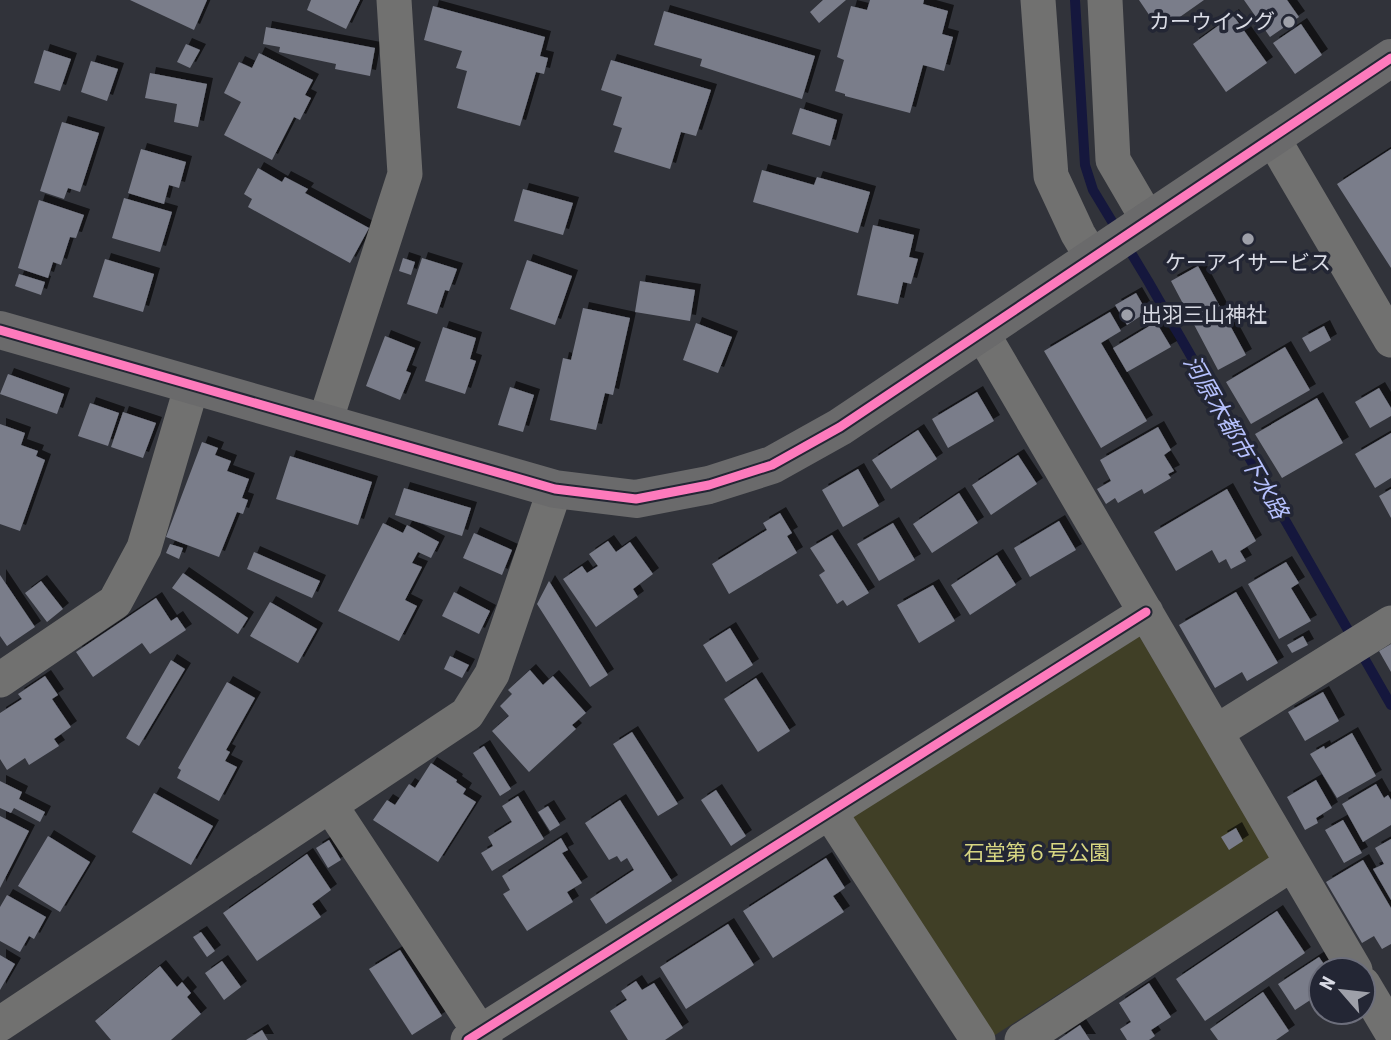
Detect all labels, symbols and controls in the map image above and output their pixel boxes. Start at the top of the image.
place label: カーウイング [1149,10,1275,34]
marker: カーウイング [1281,14,1297,30]
marker: ケーアイサービス [1240,231,1256,247]
place label: ケーアイサービス [1165,251,1331,275]
place label: 出羽三山神社 [1141,303,1267,327]
marker: 出羽三山神社 [1119,307,1135,323]
water label: 河原木都市下水路 [1178,351,1294,525]
park label: 石堂第６号公園 [964,841,1111,865]
north arrow [1307,956,1377,1026]
text: N [1315,973,1340,994]

